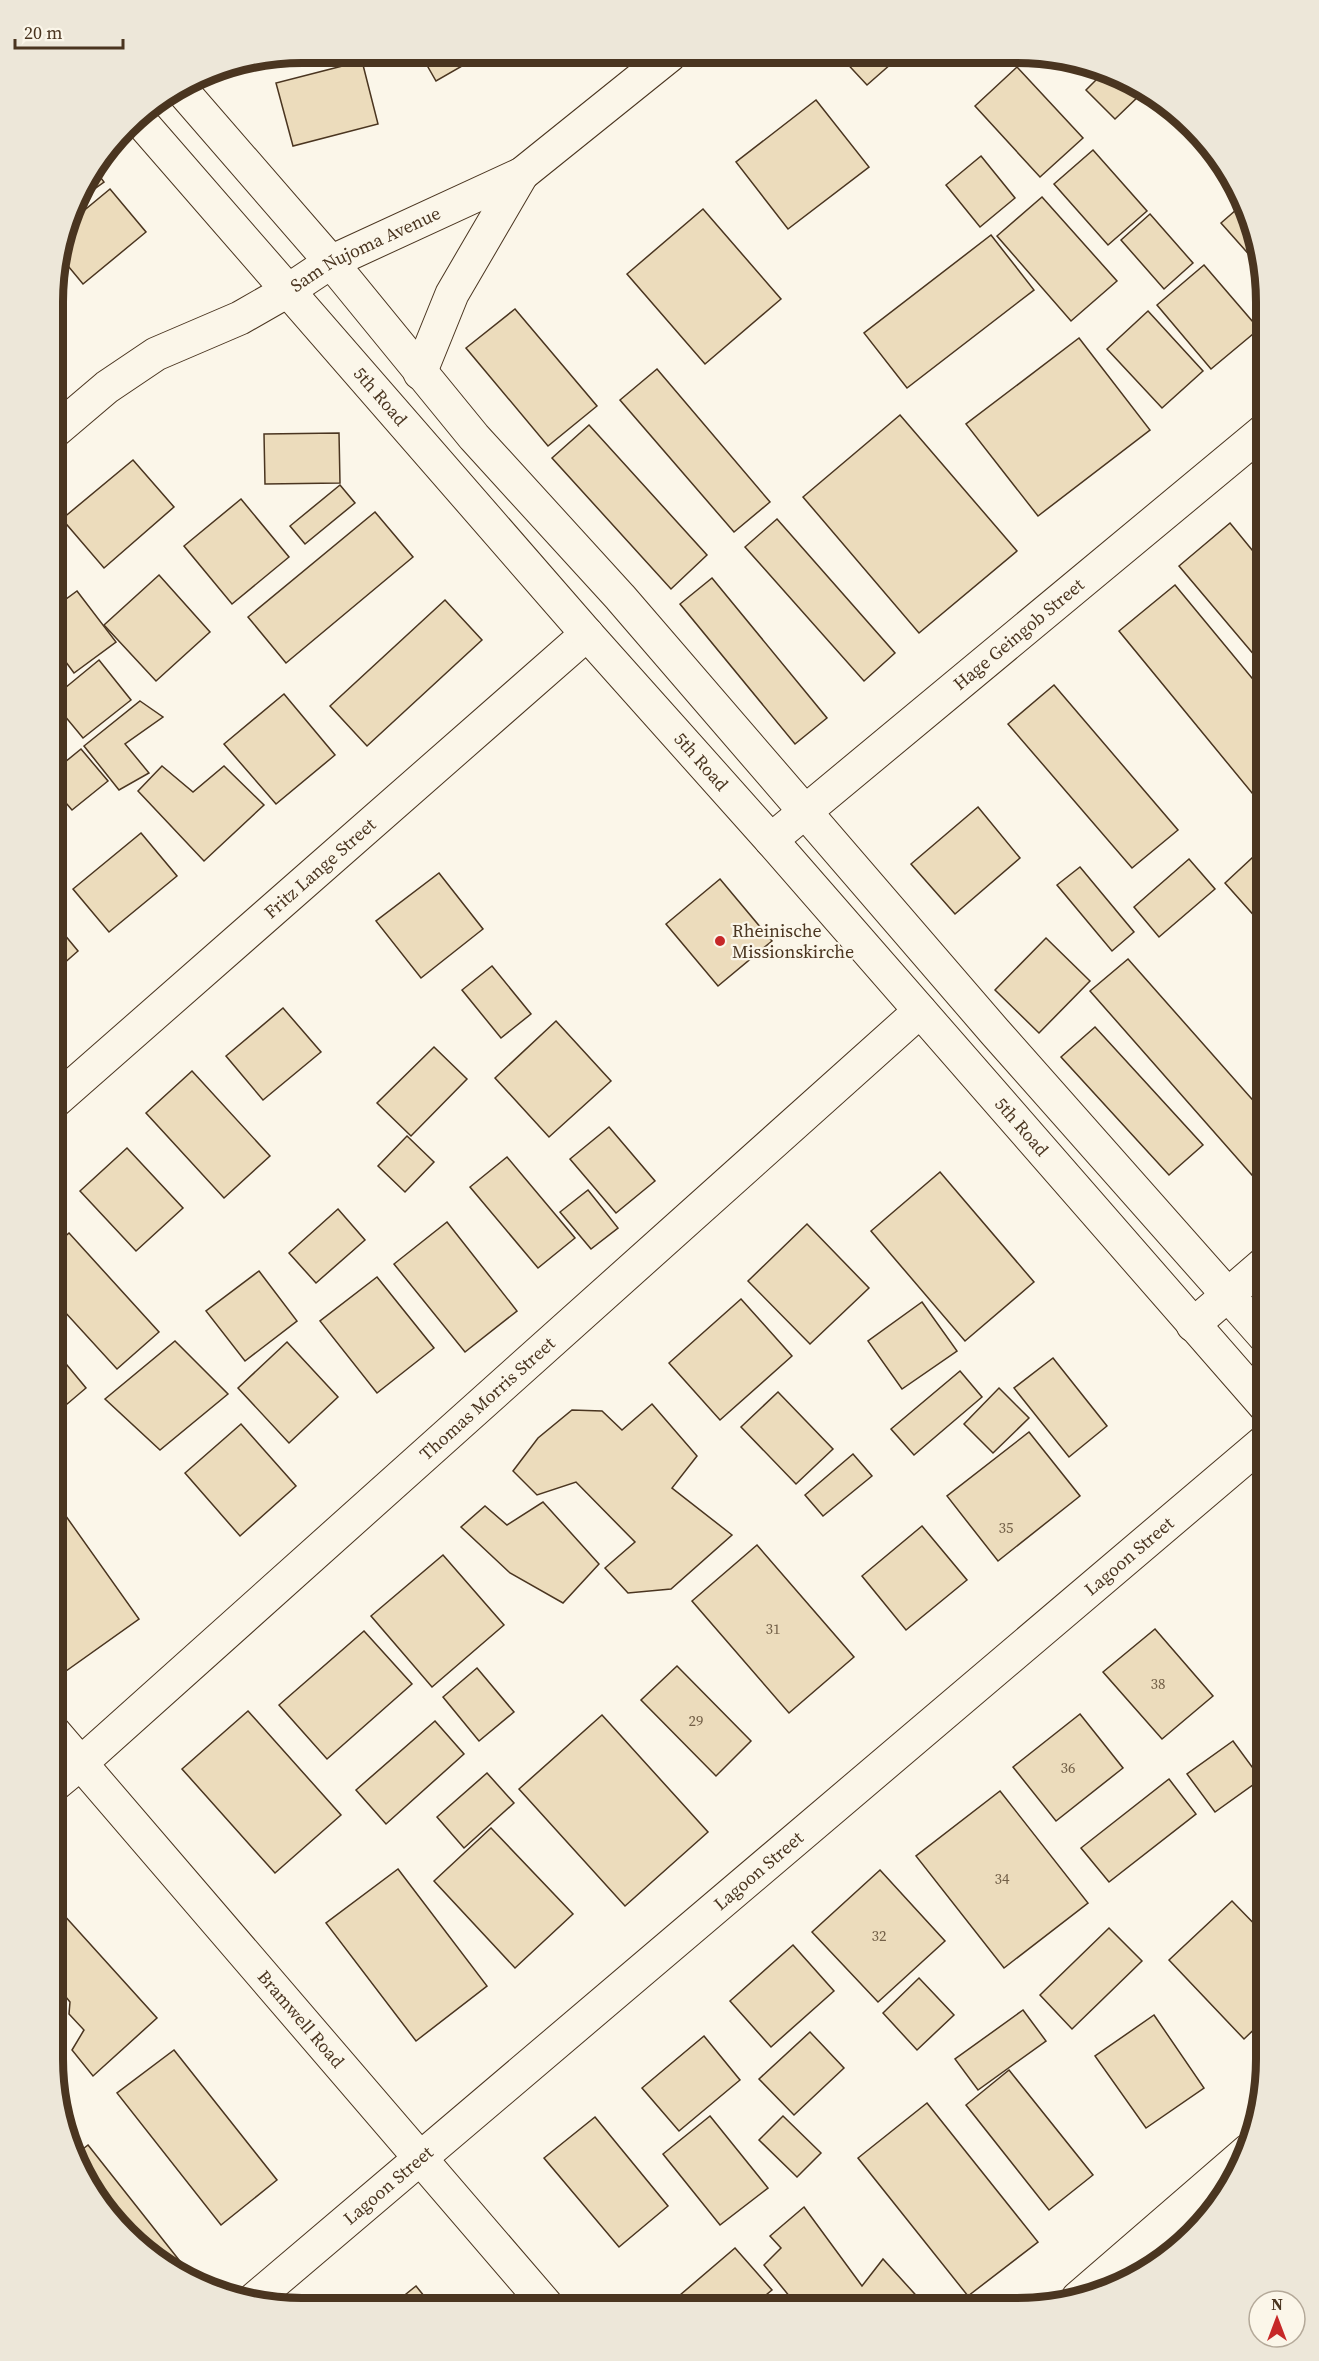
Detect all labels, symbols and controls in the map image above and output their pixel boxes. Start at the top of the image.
scale bar [15,12,123,50]
text: 20 m [24,20,62,45]
street label: Sam Nujoma Avenue [285,200,444,298]
street label: 5th Road [348,361,413,431]
street label: Hage Geingob Street [948,572,1089,696]
street label: 5th Road [669,727,734,796]
street label: Fritz Lange Street [258,812,381,924]
place label: Rheinische Missionskirche [732,918,854,964]
marker: Rheinische Missionskirche [713,934,727,948]
street label: 5th Road [989,1092,1055,1162]
street label: Thomas Morris Street [414,1331,560,1466]
street label: Lagoon Street [1079,1511,1179,1601]
house number: 35 [998,1517,1014,1538]
house number: 31 [765,1618,781,1639]
house number: 38 [1150,1673,1166,1694]
house number: 29 [688,1710,704,1731]
house number: 36 [1060,1757,1076,1778]
street label: Lagoon Street [708,1825,809,1916]
house number: 34 [994,1868,1010,1889]
house number: 32 [871,1925,887,1946]
street label: Bramwell Road [252,1965,350,2073]
street label: Lagoon Street [338,2140,438,2230]
north arrow [1247,2289,1307,2349]
text: N [1271,2293,1283,2315]

